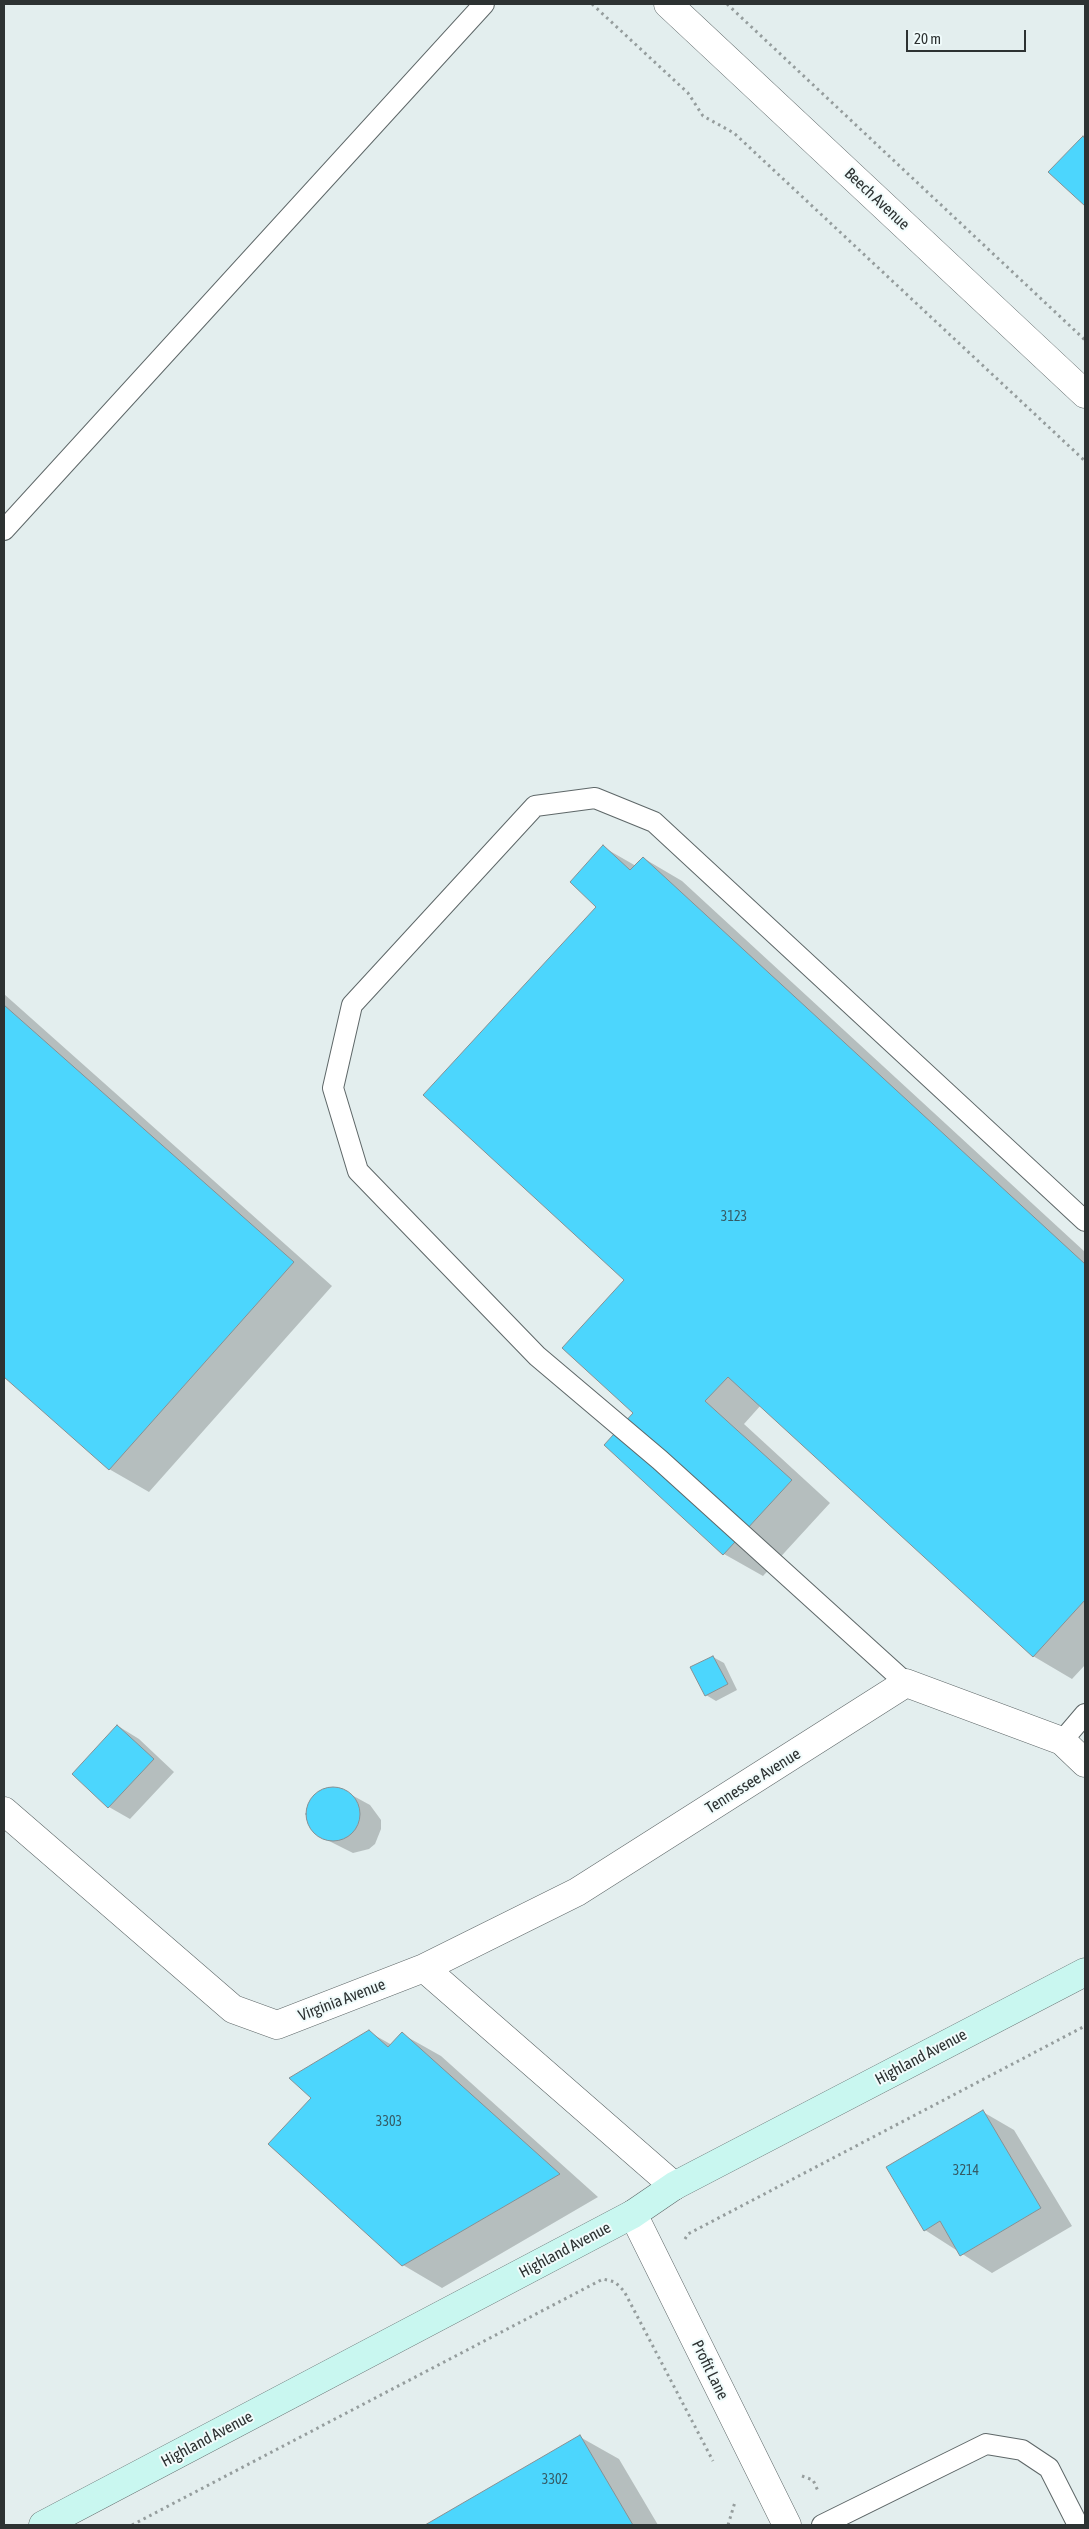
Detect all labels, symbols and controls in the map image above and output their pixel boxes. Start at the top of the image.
scale bar [909,20,1029,52]
text: 20 m [914,30,941,47]
street label: Beech Avenue [840,164,914,234]
house number: 3123 [721,1209,747,1225]
street label: Tennessee Avenue [702,1744,804,1818]
street label: Virginia Avenue [296,1975,388,2025]
street label: Highland Avenue [872,2025,970,2089]
house number: 3303 [376,2114,402,2130]
house number: 3214 [953,2163,979,2179]
street label: Highland Avenue [516,2218,614,2282]
street label: Profit Lane [687,2337,733,2403]
street label: Highland Avenue [158,2407,256,2471]
house number: 3302 [542,2472,568,2488]

